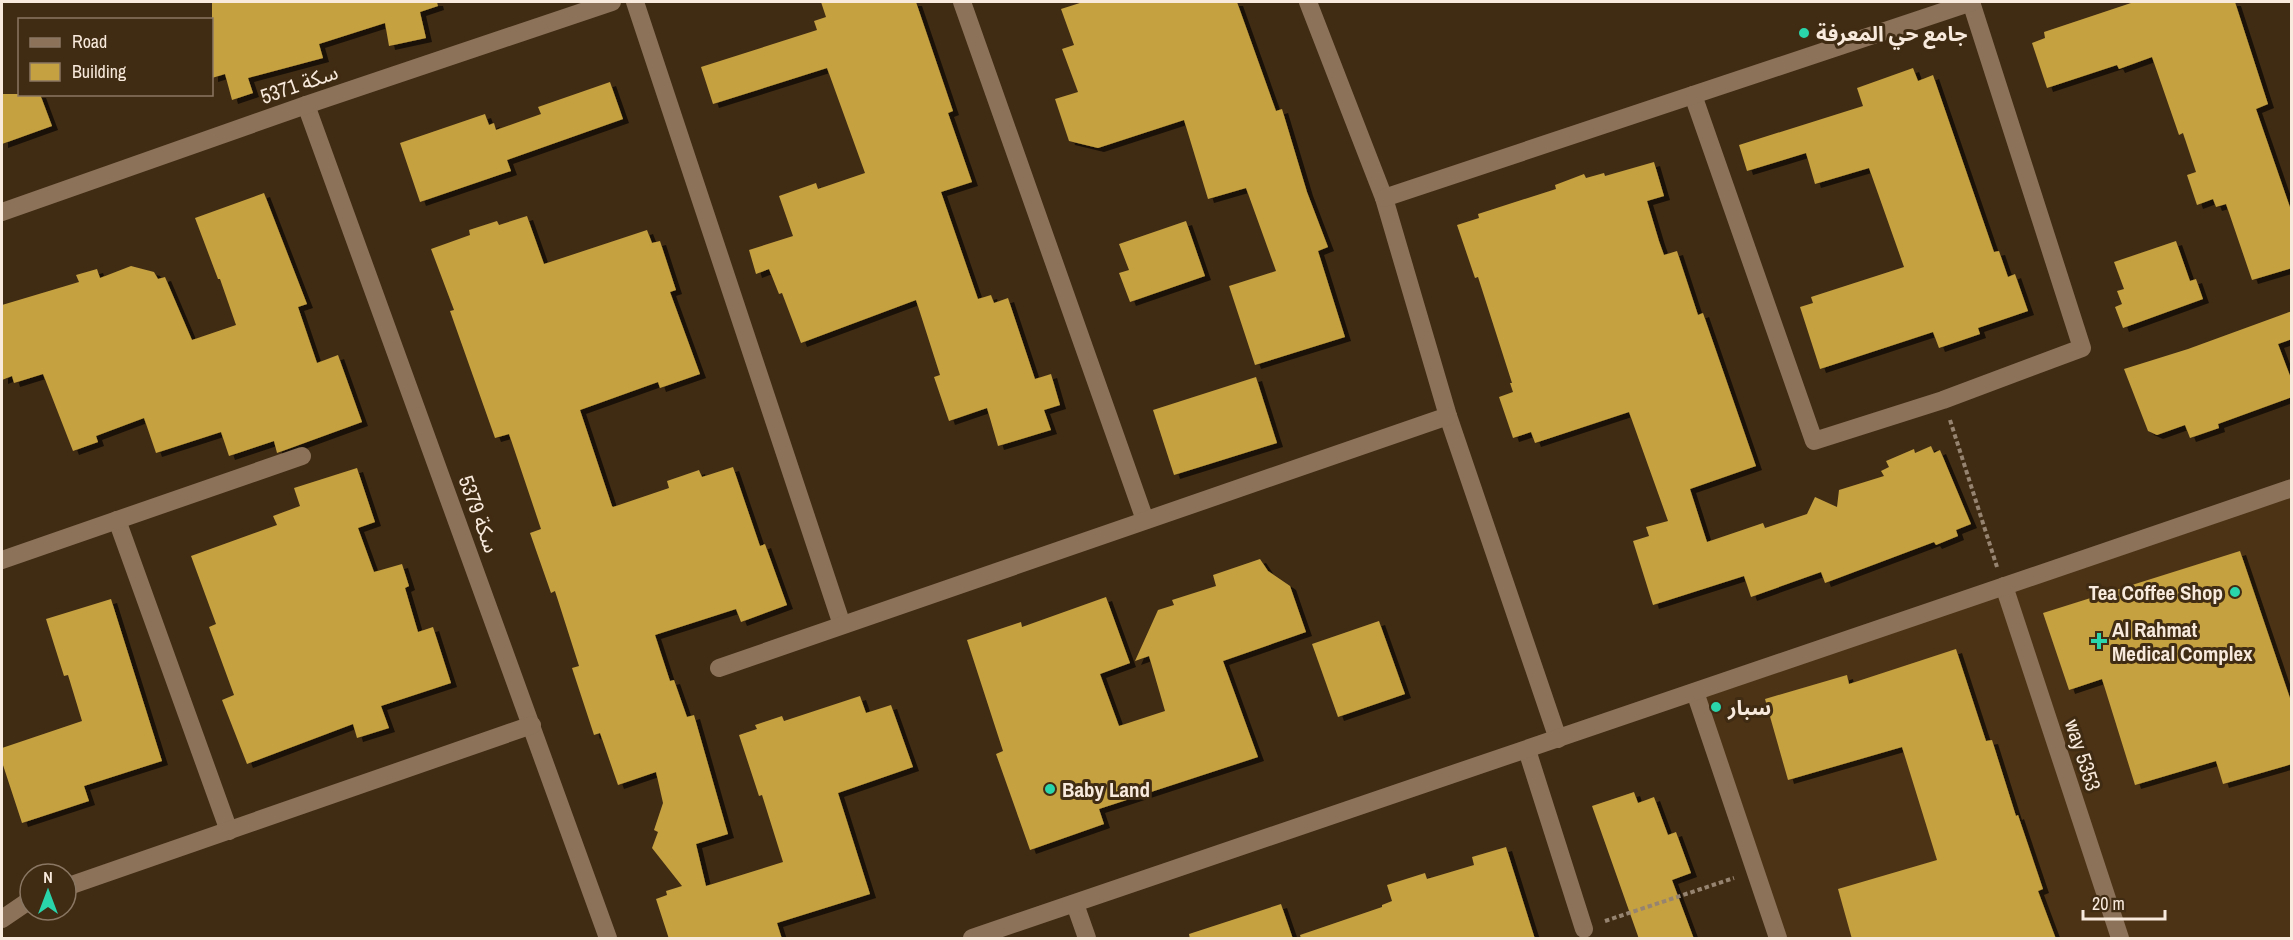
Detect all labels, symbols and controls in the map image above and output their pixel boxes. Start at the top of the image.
legend [18,18,213,96]
place label: جامع حي المعرفة [1816,19,1967,50]
marker: جامع حي المعرفة [1797,26,1811,40]
text: Road [72,29,107,54]
street label: سكة 5371 [256,57,342,111]
text: Building [72,59,127,84]
street label: سكة 5379 [452,471,506,557]
place label: Tea Coffee Shop [2088,578,2223,607]
marker: Tea Coffee Shop [2228,585,2242,599]
place label: Al Rahmat Medical Complex [2112,615,2253,668]
marker: Al Rahmat Medical Complex [2090,632,2108,650]
place label: سبار [1727,693,1771,722]
marker: سبار [1709,700,1723,714]
street label: way 5353 [2058,715,2108,795]
place label: Baby Land [1062,775,1150,804]
marker: Baby Land [1043,782,1057,796]
north arrow [18,862,78,922]
text: N [43,866,53,888]
scale bar [2083,883,2166,921]
text: 20 m [2092,891,2125,916]

